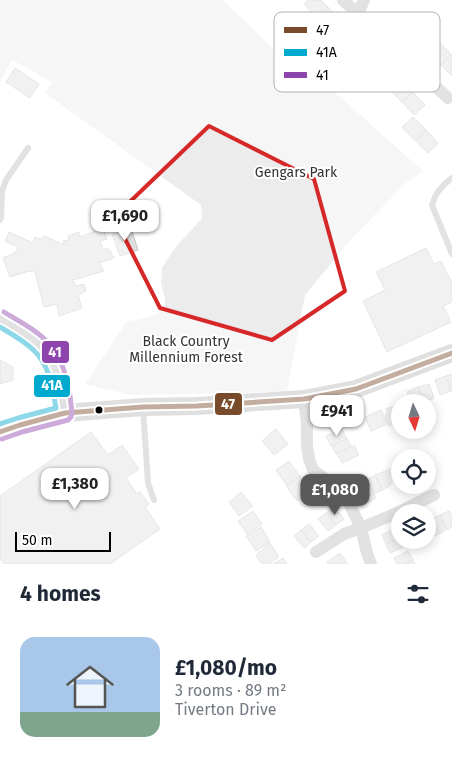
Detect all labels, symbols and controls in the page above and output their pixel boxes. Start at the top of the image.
legend [274,12,440,92]
text: 47 [316,22,329,39]
text: 41A [316,44,337,61]
text: 41 [316,67,329,84]
park label: Gengars Park [255,164,338,181]
pin: £1,690 [84,200,166,242]
text: £1,690 [102,206,148,225]
park label: Black Country Millennium Forest [129,333,244,366]
line badge: 41 [41,340,70,364]
text: 41 [48,344,62,361]
line badge: 41A [33,374,71,398]
text: 41A [41,377,64,394]
line badge: 47 [214,392,243,416]
pin: £941 [307,394,367,437]
north arrow [391,394,436,439]
map controls [391,394,436,549]
text: 47 [221,396,235,413]
text: £941 [321,401,353,420]
unlabelled marker [94,405,104,415]
button: locate [391,449,436,494]
pin: £1,380 [34,468,116,510]
text: £1,380 [52,474,98,493]
pin: £1,080 [294,474,376,516]
text: £1,080 [311,480,359,499]
button: layers [391,504,436,549]
scale bar [15,529,111,552]
text: 50 m [22,532,53,549]
icon: filters [404,580,432,608]
text: 4 homes [20,581,101,607]
text: £1,080/mo [175,655,277,681]
icon: home [60,657,120,717]
text: 3 rooms · 89 m² [175,681,286,700]
text: Tiverton Drive [175,700,277,719]

